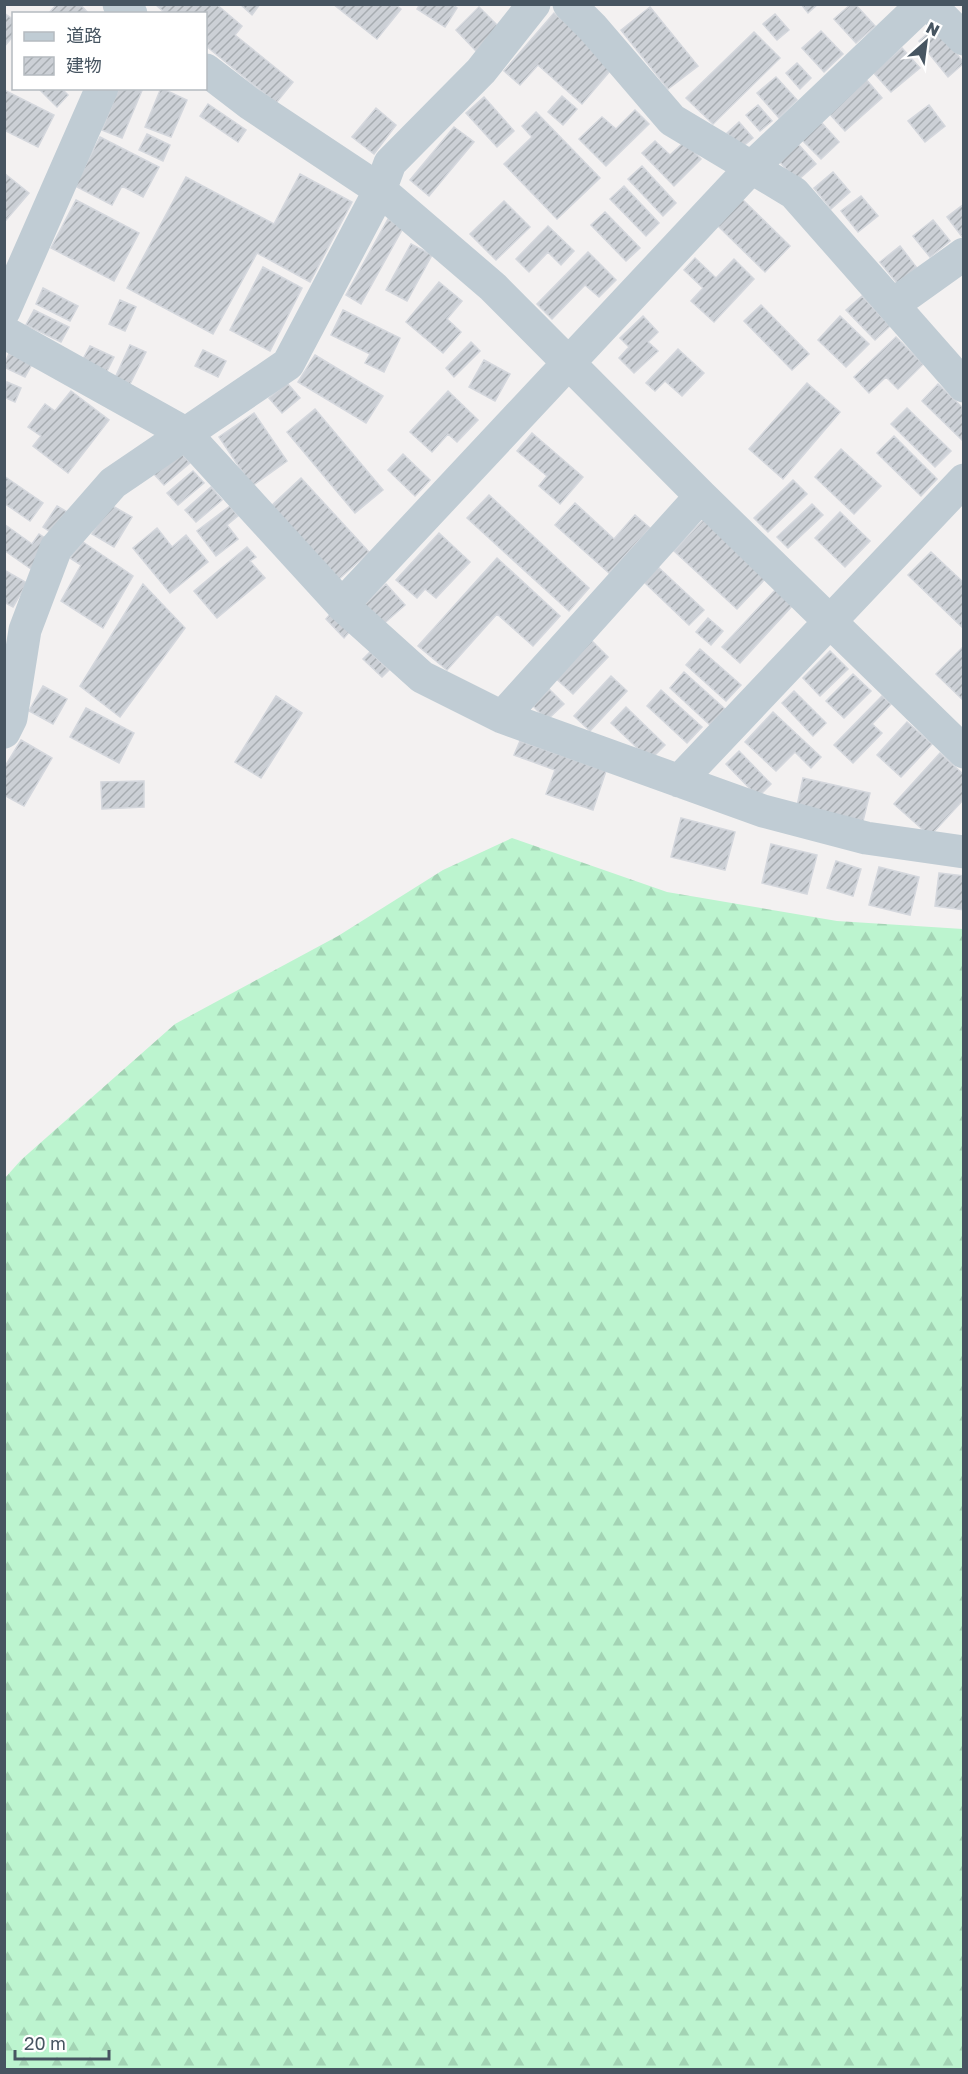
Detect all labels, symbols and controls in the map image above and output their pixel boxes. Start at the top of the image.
legend [12,12,207,90]
north arrow [896,12,956,72]
text: N [923,17,943,40]
text: 道路 [66,24,102,46]
text: 建物 [66,54,102,76]
scale bar [15,2023,110,2061]
text: 20 m [24,2032,66,2054]

